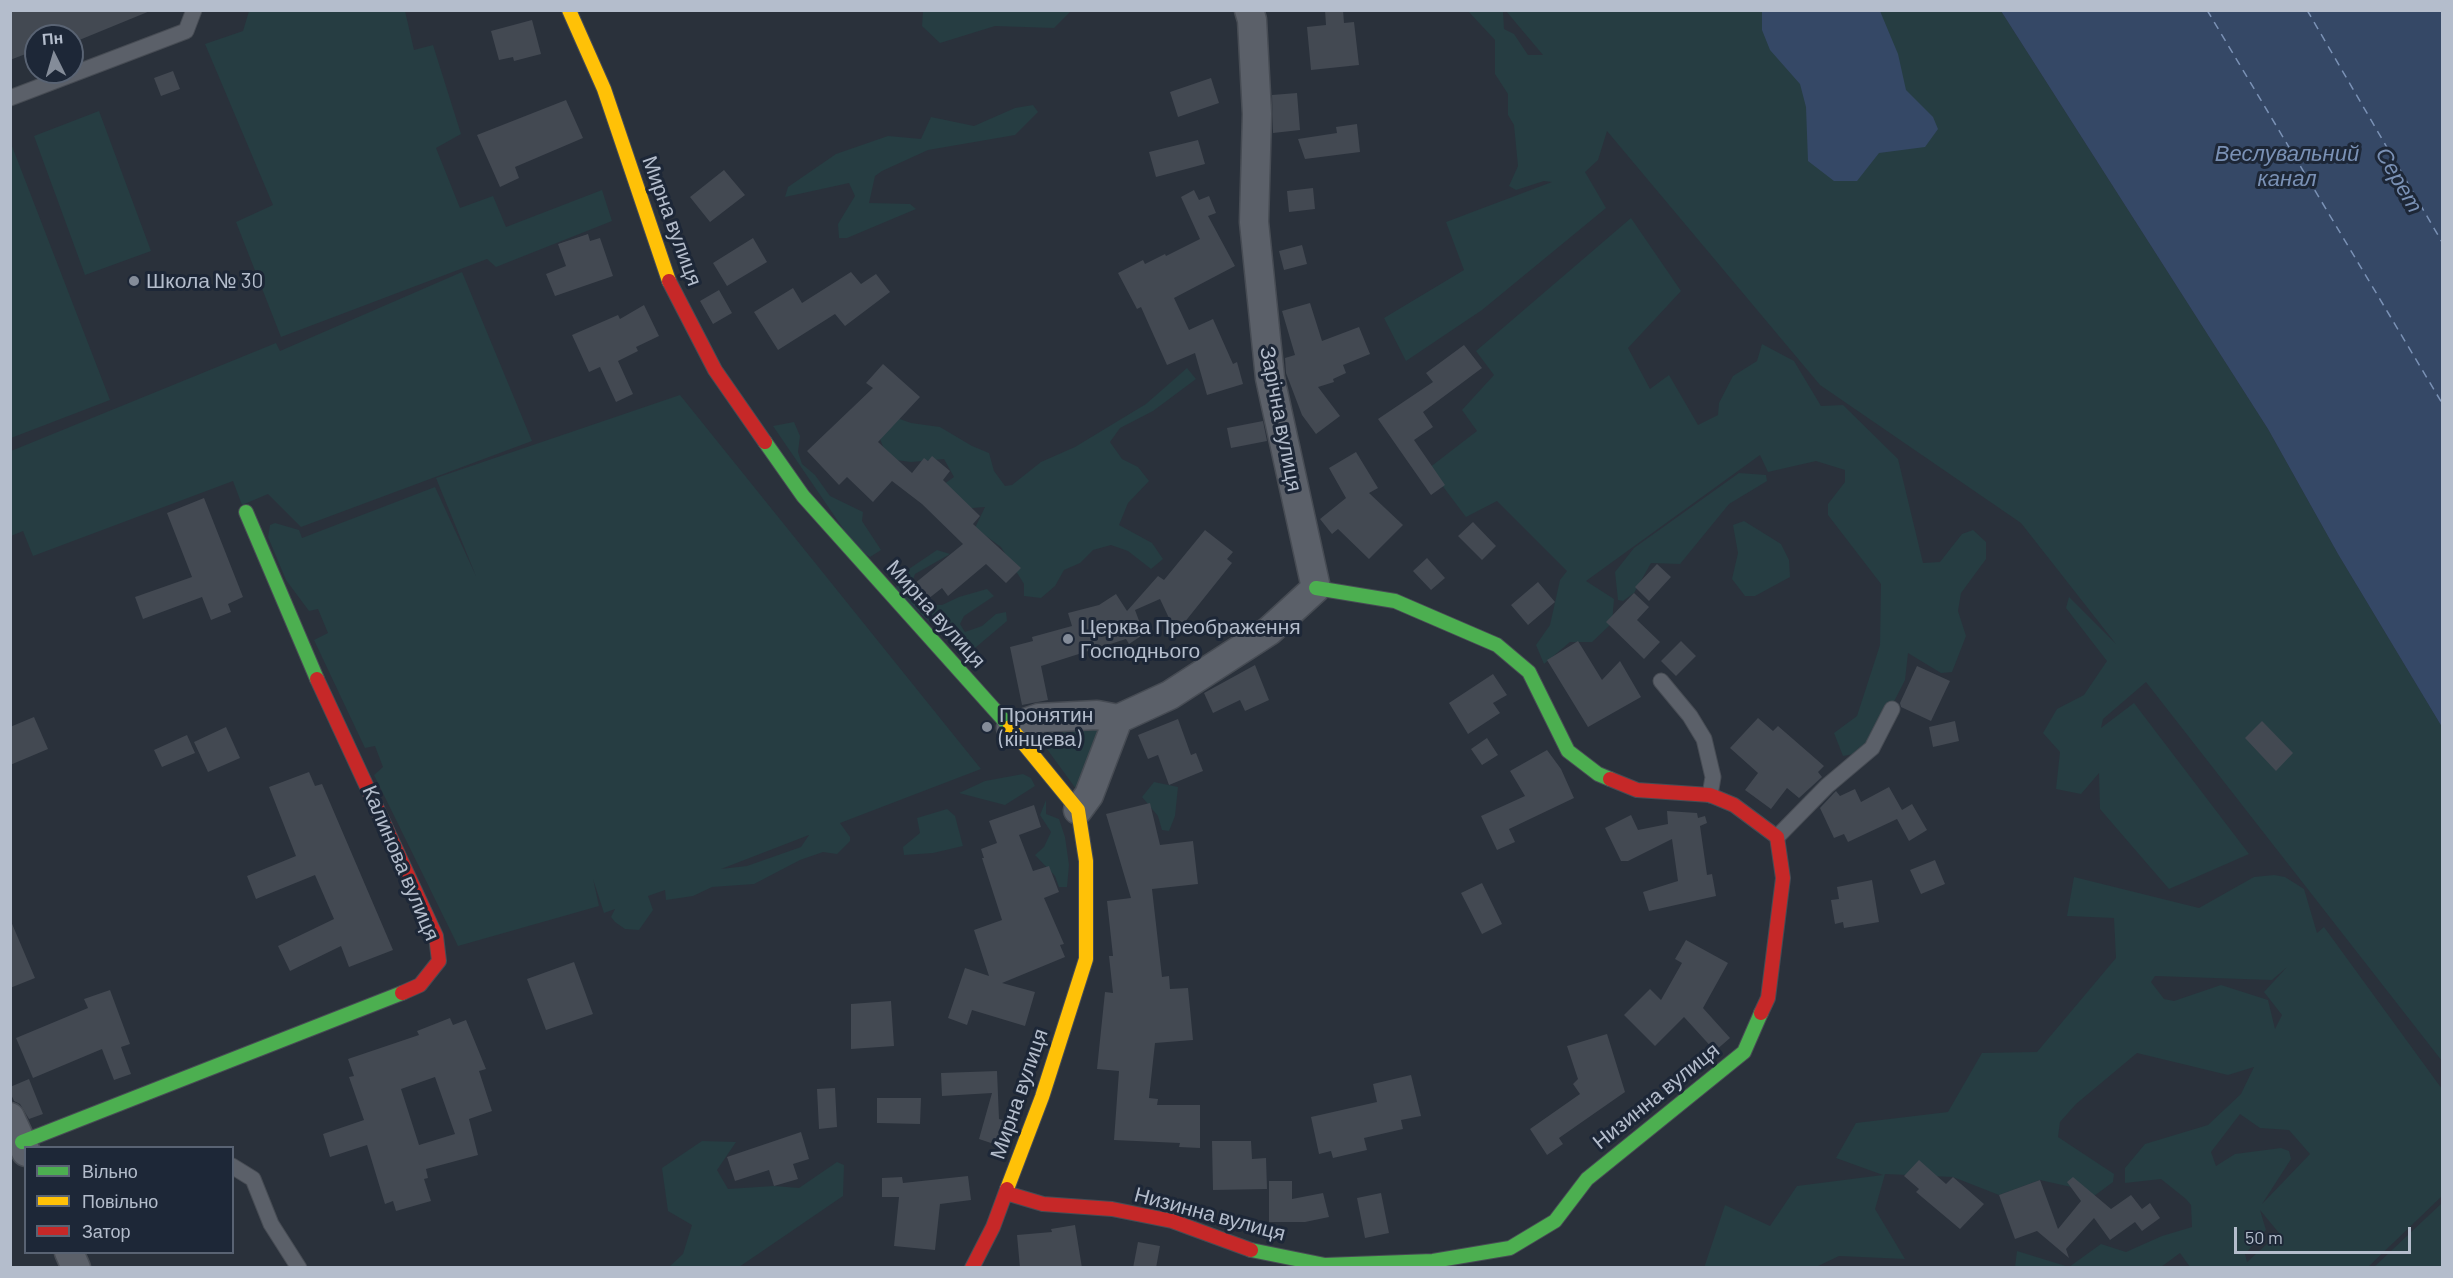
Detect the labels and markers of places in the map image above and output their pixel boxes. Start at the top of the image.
place label: Школа № 30 [146,268,263,294]
marker: Школа № 30 [127,274,141,288]
place label: Церква Преображення Господнього [1080,614,1301,664]
marker: Церква Преображення Господнього [1061,632,1075,646]
place label: Пронятин (кінцева) [999,702,1093,752]
marker: Пронятин (кінцева) [980,720,994,734]

